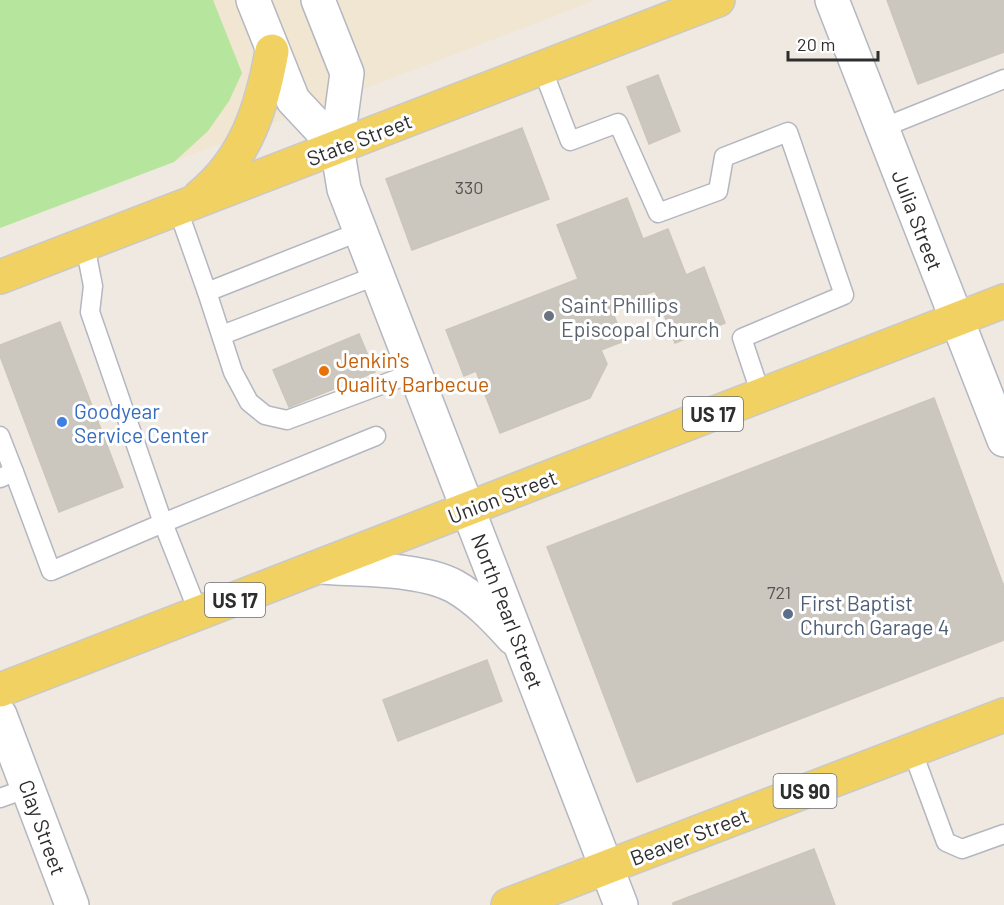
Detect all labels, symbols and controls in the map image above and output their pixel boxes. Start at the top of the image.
scale bar [788,24,878,62]
text: 20 m [797,33,835,55]
street label: State Street [303,108,415,170]
street label: Julia Street [887,166,949,274]
house number: 330 [455,176,483,198]
place label: Saint Phillips Episcopal Church [561,292,720,341]
marker: Saint Phillips Episcopal Church [542,309,556,323]
place label: Jenkin's Quality Barbecue [336,347,489,396]
marker: Jenkin's Quality Barbecue [317,364,331,378]
road number: US 17 [683,397,743,431]
place label: Goodyear Service Center [74,398,209,447]
marker: Goodyear Service Center [55,415,69,429]
street label: Union Street [444,464,560,528]
street label: North Pearl Street [467,530,549,692]
house number: 721 [767,581,791,603]
road number: US 17 [205,583,265,617]
place label: First Baptist Church Garage 4 [800,590,949,639]
marker: First Baptist Church Garage 4 [781,607,795,621]
road number: US 90 [774,774,836,808]
street label: Clay Street [14,776,72,878]
street label: Beaver Street [626,802,752,870]

